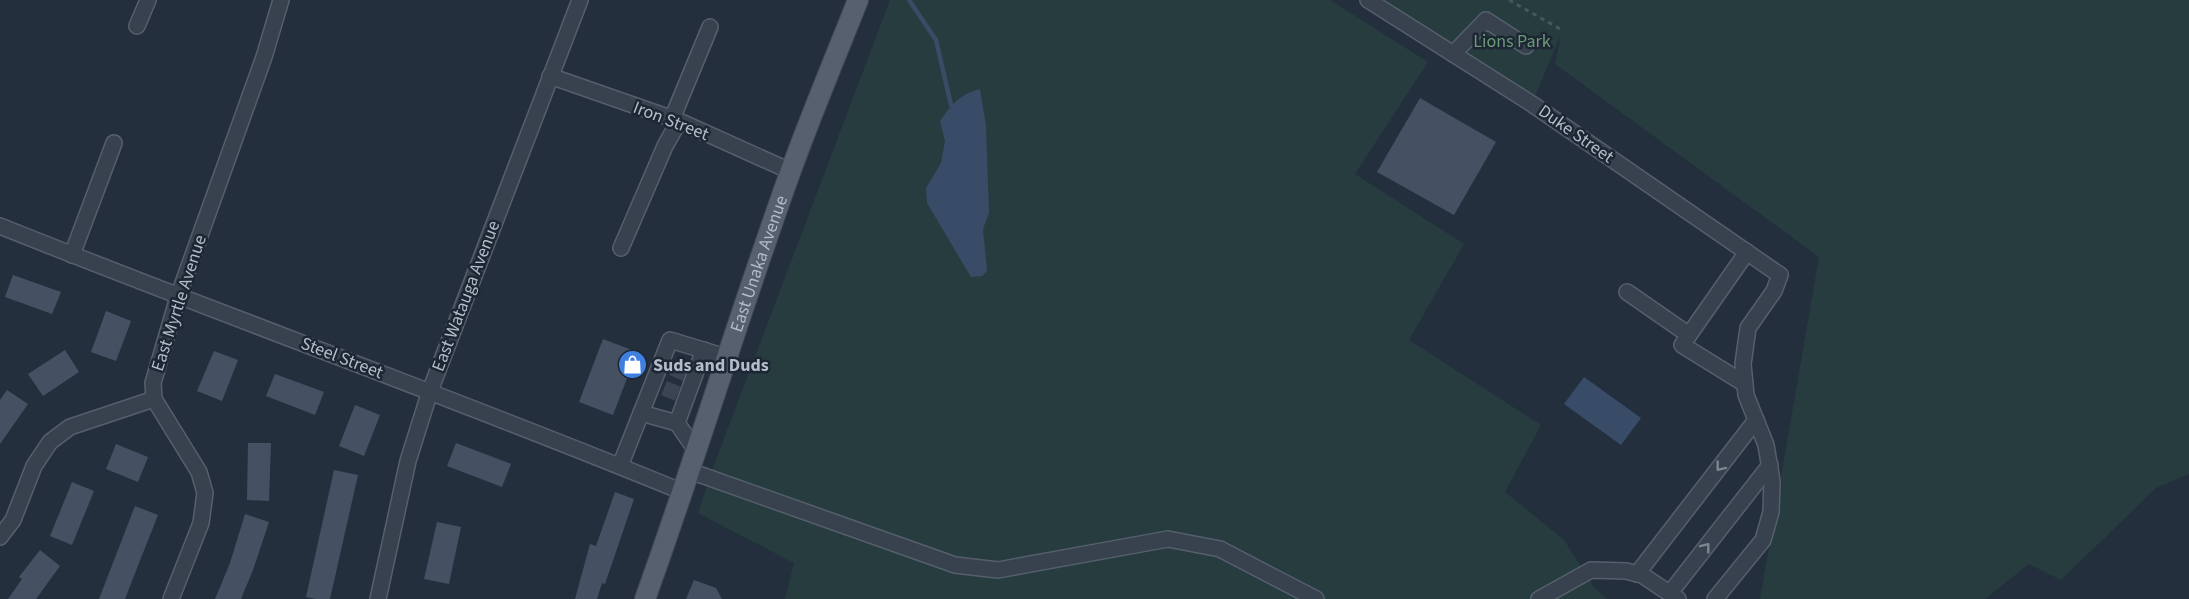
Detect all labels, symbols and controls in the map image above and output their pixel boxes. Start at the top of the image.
park label: Lions Park [1473,29,1551,54]
street label: Iron Street [630,95,712,147]
street label: Duke Street [1533,99,1619,169]
street label: East Unaka Avenue [724,192,794,335]
street label: East Watauga Avenue [426,217,506,375]
street label: East Myrtle Avenue [145,232,213,374]
street label: Steel Street [297,331,387,385]
shop icon: Suds and Duds [616,349,648,381]
place label: Suds and Duds [653,353,769,378]
one-way arrow [1717,460,1728,471]
one-way arrow [1698,543,1709,554]

